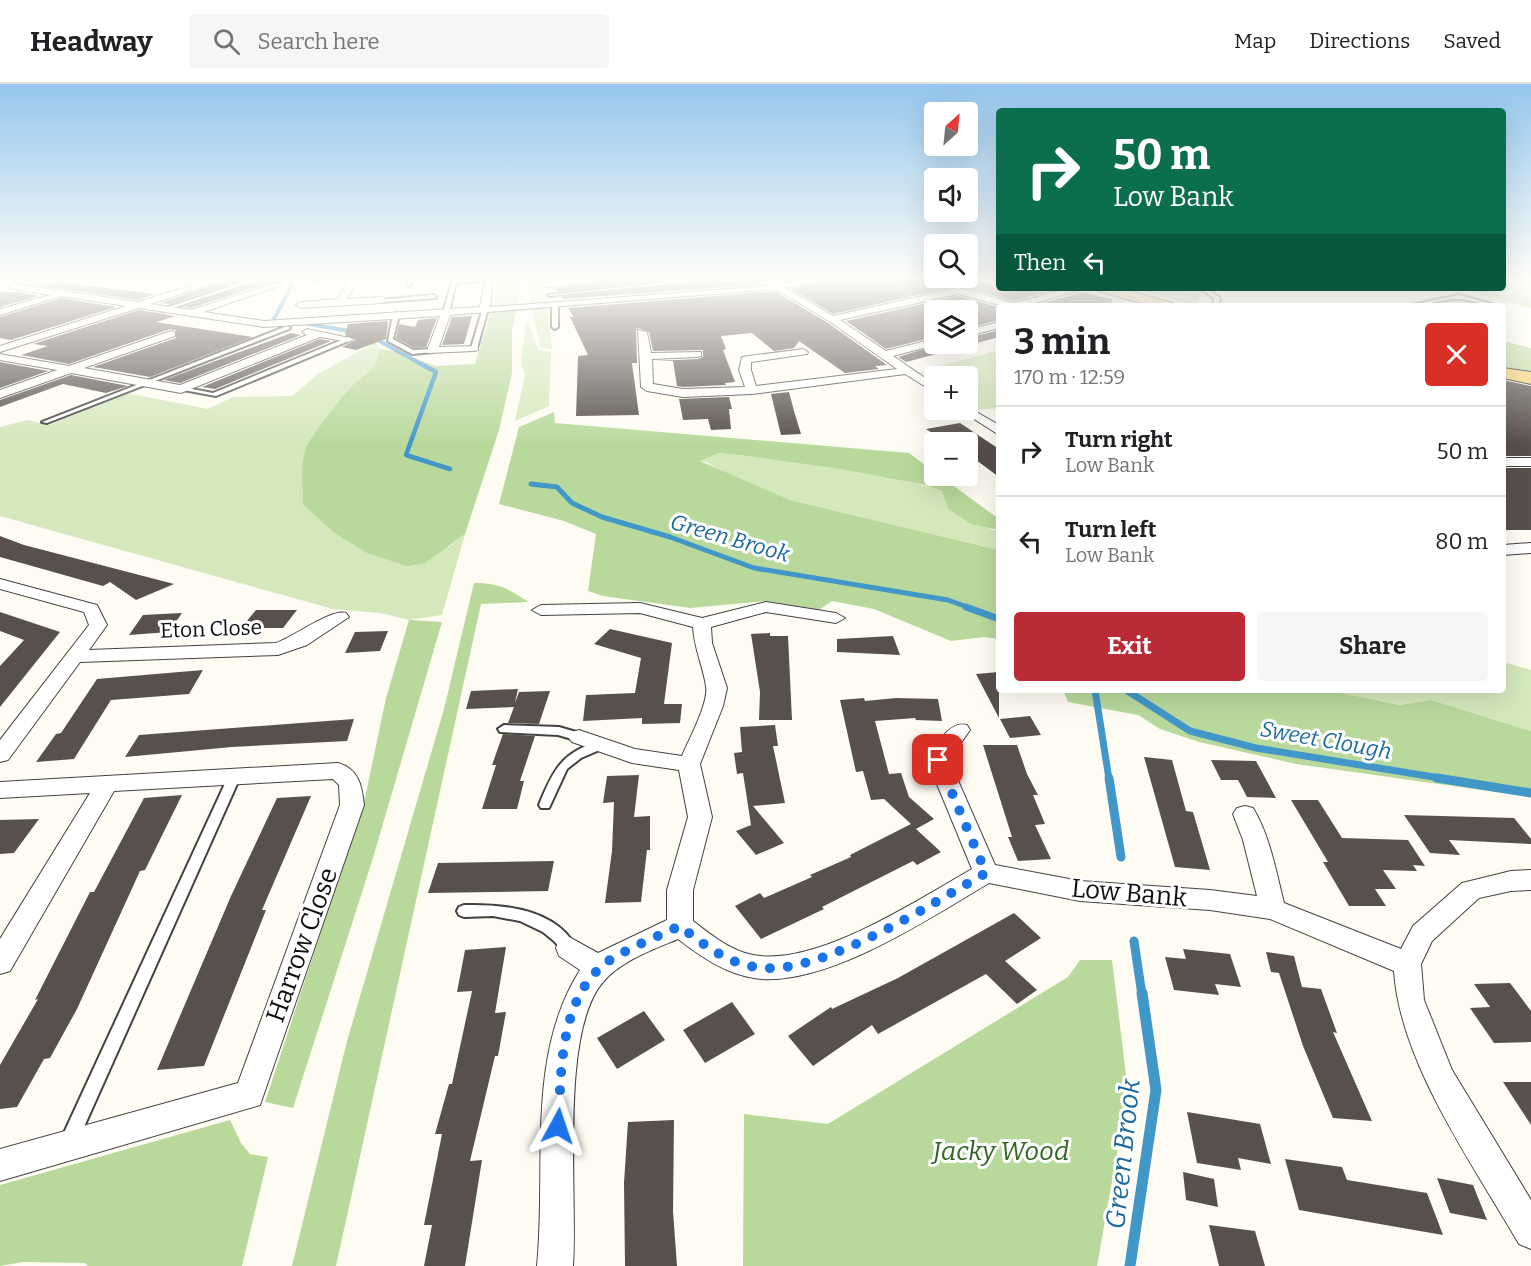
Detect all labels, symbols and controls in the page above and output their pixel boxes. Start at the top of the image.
search box [189,14,609,68]
text: Headway [30,25,153,58]
icon: search [210,25,243,58]
text: Search here [258,28,380,55]
text: Map [1234,28,1276,54]
text: Directions [1309,28,1410,54]
text: Saved [1443,28,1501,54]
north arrow [924,102,978,156]
map controls [924,102,978,486]
text: 50 m [1113,130,1210,180]
icon: right [1014,132,1092,210]
button: sound [924,168,978,222]
text: Low Bank [1113,181,1234,213]
button: search [924,234,978,288]
icon: left [1078,246,1111,279]
text: Then [1014,249,1066,276]
button: layers [924,300,978,354]
text: 3 min [1014,320,1110,364]
button: close [1425,323,1488,386]
text: 170 m · 12:59 [1014,365,1125,389]
button: + [924,366,978,420]
text: Turn right [1065,426,1173,453]
button: − [924,432,978,486]
icon: right [1014,435,1047,468]
text: 50 m [1437,438,1488,465]
text: Low Bank [1065,453,1154,477]
water label: Green Brook [667,508,794,568]
text: Turn left [1065,516,1157,543]
icon: left [1014,525,1047,558]
text: 80 m [1435,528,1488,555]
text: Low Bank [1065,543,1154,567]
button: Exit [1014,612,1245,681]
button: Share [1257,612,1488,681]
street label: Eton Close [159,614,263,644]
water label: Sweet Clough [1258,715,1394,765]
pin [912,734,963,785]
icon: arrive [921,743,954,776]
street label: Harrow Close [260,864,344,1026]
street label: Low Bank [1070,873,1188,914]
water label: Green Brook [1099,1077,1147,1231]
position arrow [526,1094,590,1158]
park label: Jacky Wood [931,1136,1069,1167]

